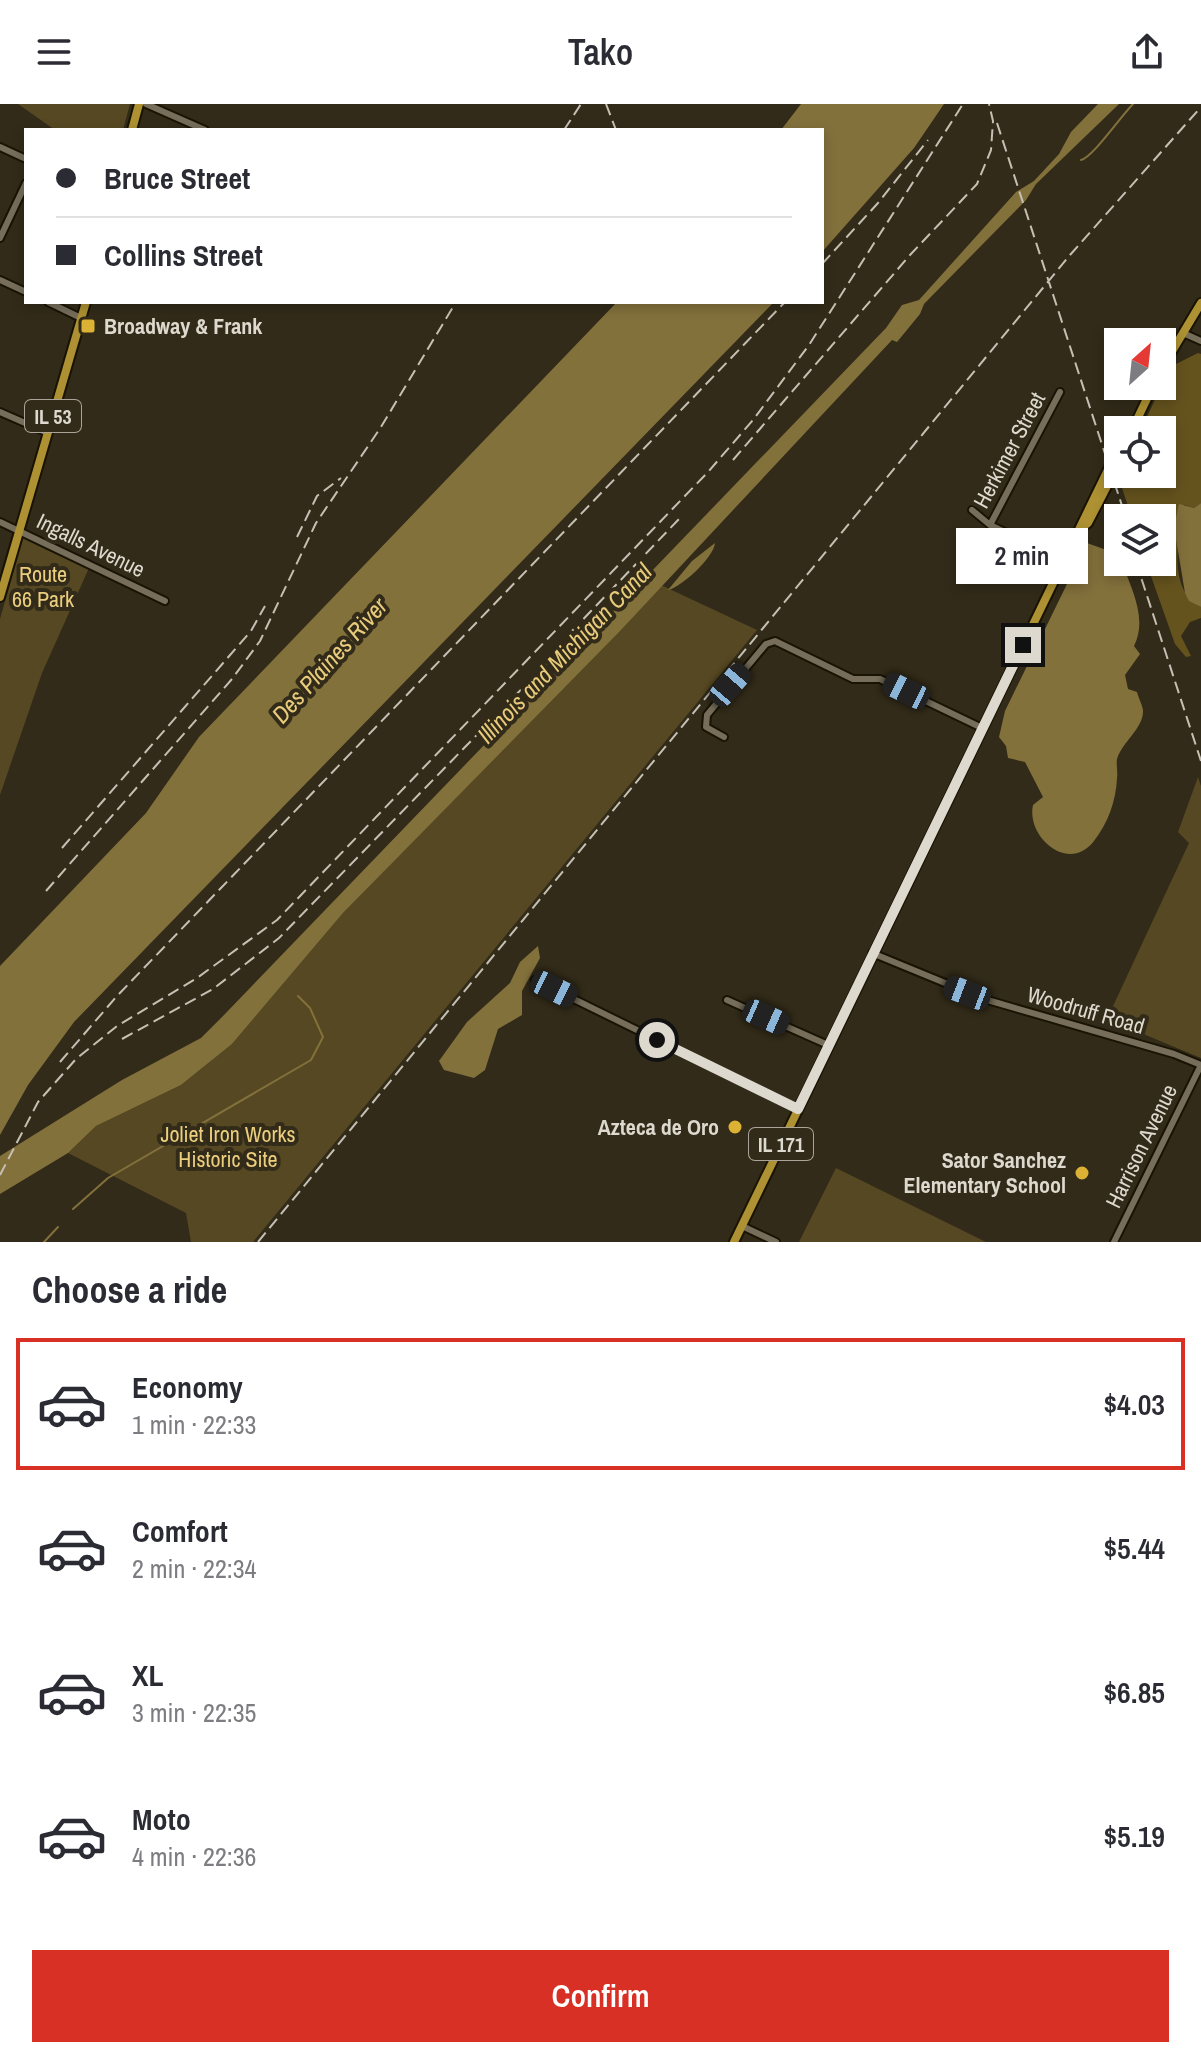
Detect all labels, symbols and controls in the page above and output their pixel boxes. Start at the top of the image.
text: Tako [568,28,633,76]
icon: menu [32,30,76,74]
icon: share [1125,30,1169,74]
text: Bruce Street [104,158,250,198]
text: Collins Street [104,235,263,275]
place label: Broadway & Frank [104,311,263,341]
marker: Broadway & Frank [79,317,97,335]
north arrow [1104,328,1176,400]
map controls [1104,328,1176,576]
street label: Herkimer Street [966,387,1052,513]
road number: IL 53 [25,400,81,432]
button: locate [1104,416,1176,488]
button: layers [1104,504,1176,576]
street label: Ingalls Avenue [32,506,150,584]
callout: 2 min [957,529,1089,585]
text: 2 min [995,538,1049,573]
water label: Illinois and Michigan Canal [470,556,659,750]
park label: Route 66 Park [12,559,75,614]
water label: Des Plaines River [264,589,395,730]
route end [1005,627,1041,663]
car [705,659,755,711]
car [879,670,933,712]
car [527,968,581,1010]
car [940,973,994,1013]
street label: Woodruff Road [1024,979,1148,1041]
car [739,996,793,1038]
route start [639,1022,675,1058]
street label: Harrison Avenue [1098,1079,1184,1213]
place label: Azteca de Oro [598,1112,719,1142]
marker: Azteca de Oro [726,1118,744,1136]
park label: Joliet Iron Works Historic Site [160,1119,296,1174]
road number: IL 171 [749,1128,813,1160]
place label: Sator Sanchez Elementary School [904,1145,1066,1200]
marker: Sator Sanchez Elementary School [1073,1164,1091,1182]
text: Choose a ride [32,1266,227,1314]
text: Economy [132,1367,243,1407]
icon: car [36,1368,108,1440]
text: $4.03 [1103,1384,1165,1424]
text: 1 min · 22:33 [132,1407,256,1442]
text: Comfort [132,1511,228,1551]
icon: car [36,1512,108,1584]
text: $5.44 [1103,1528,1165,1568]
text: 2 min · 22:34 [132,1551,256,1586]
text: XL [132,1655,163,1695]
icon: car [36,1656,108,1728]
text: $6.85 [1103,1672,1165,1712]
text: 3 min · 22:35 [132,1695,256,1730]
text: Moto [132,1799,191,1839]
icon: car [36,1800,108,1872]
text: $5.19 [1103,1816,1165,1856]
text: 4 min · 22:36 [132,1839,256,1874]
button: Confirm [32,1950,1169,2042]

